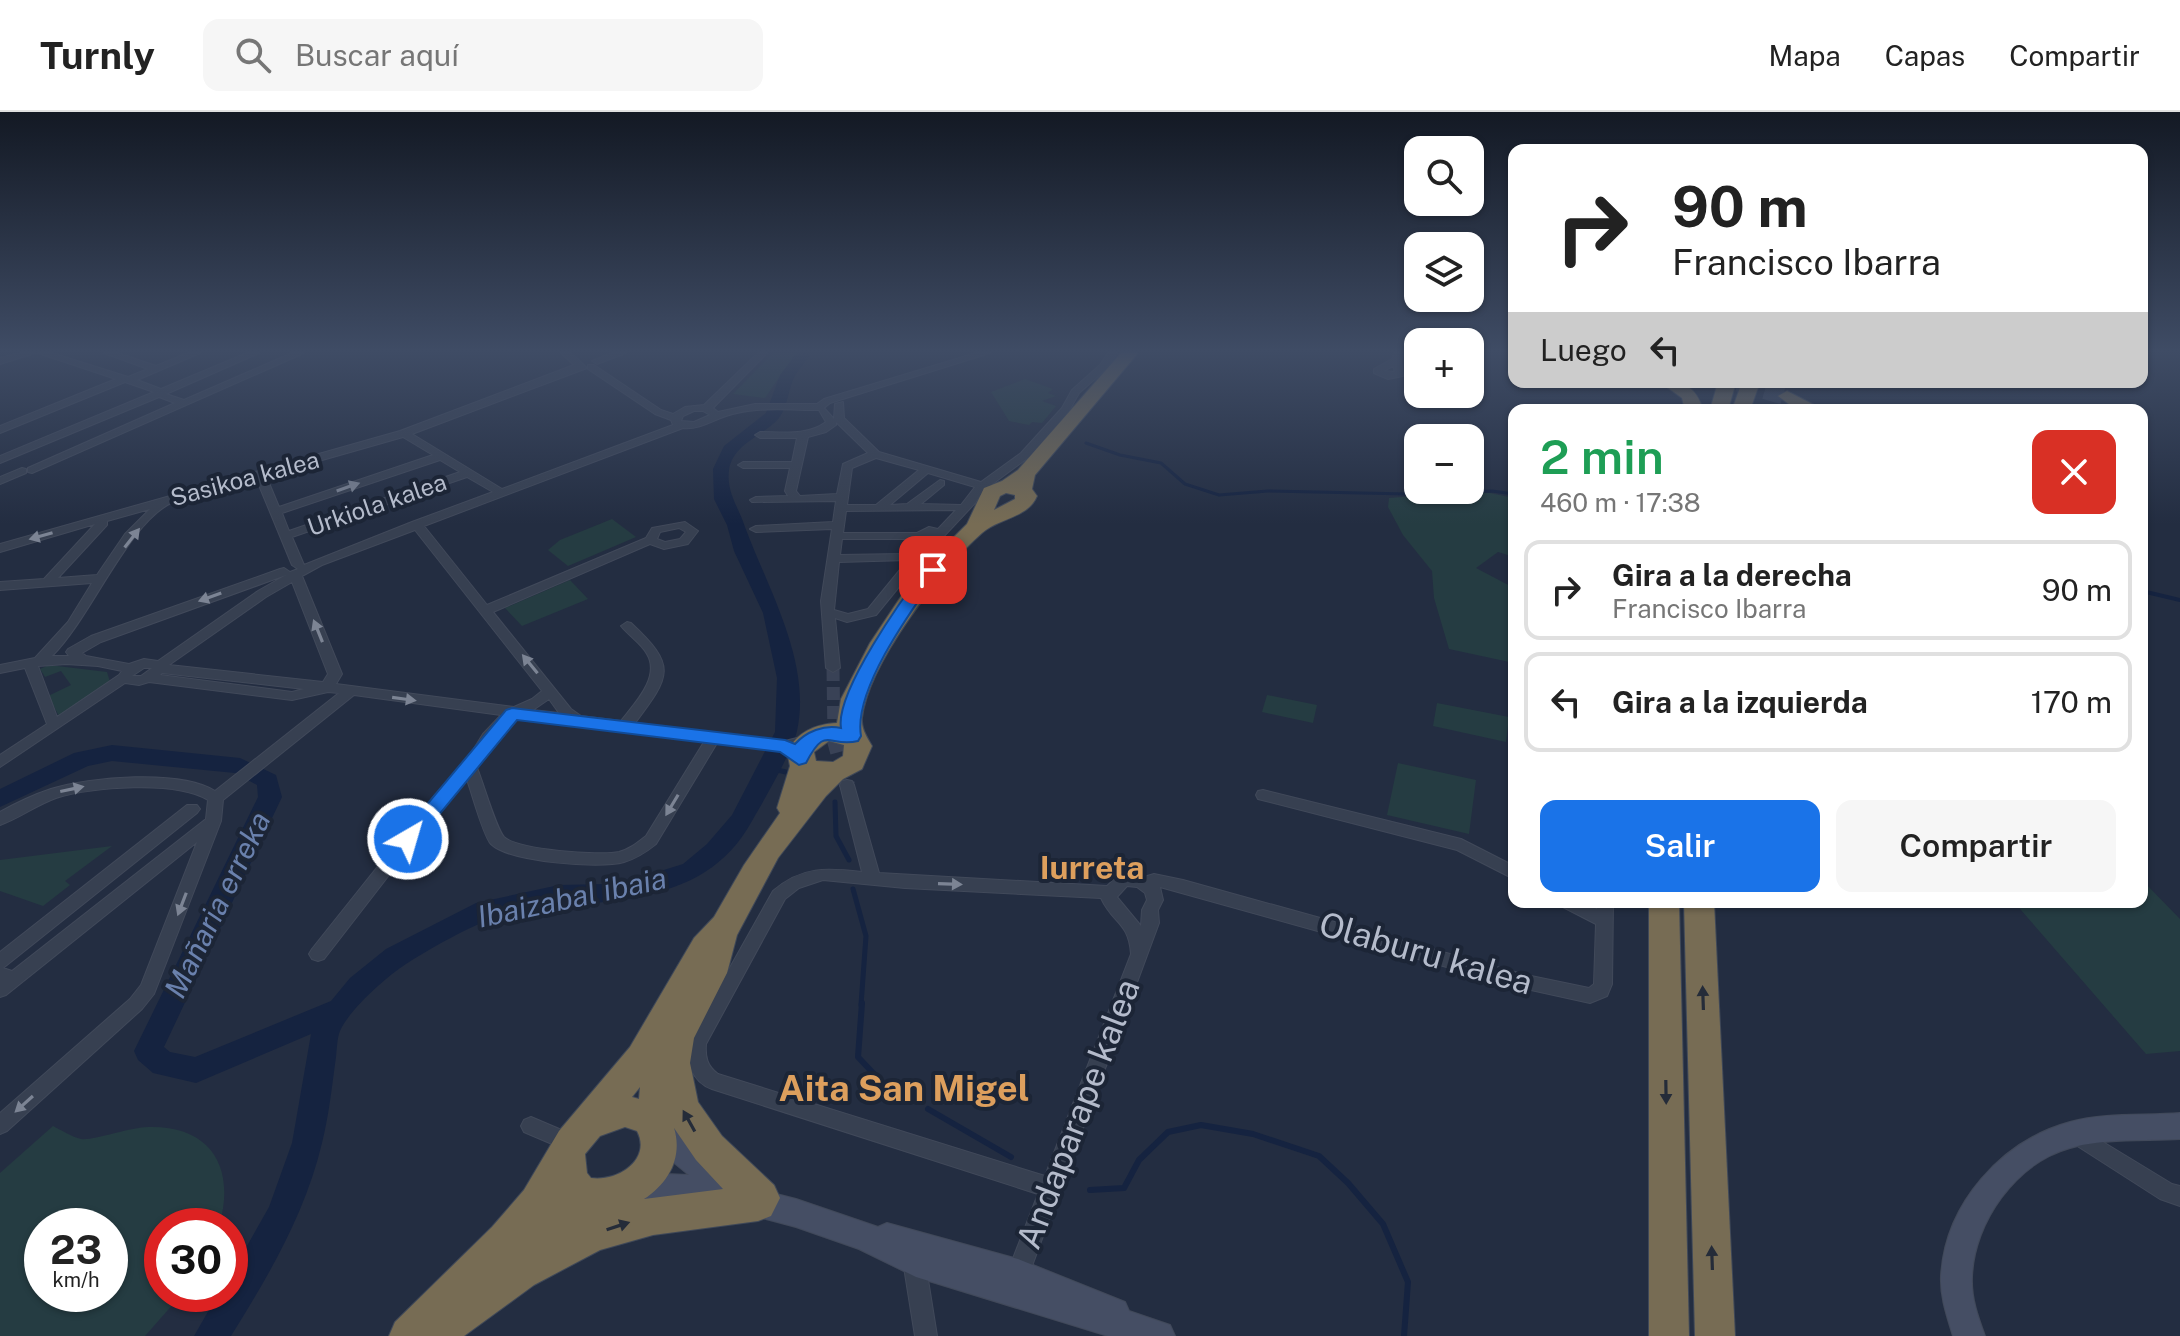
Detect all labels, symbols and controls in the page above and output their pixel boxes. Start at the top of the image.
search box [203,19,763,91]
text: Turnly [40,33,155,78]
icon: search [231,33,275,77]
text: Buscar aquí [295,37,459,73]
text: Mapa [1768,39,1841,72]
text: Capas [1885,39,1965,72]
text: Compartir [2009,39,2140,72]
map controls [1404,136,1484,504]
button: search [1404,136,1484,216]
text: 90 m [1672,174,1808,240]
icon: right [1540,176,1644,280]
button: layers [1404,232,1484,312]
text: Francisco Ibarra [1672,241,1941,283]
button: + [1404,328,1484,408]
icon: left [1643,328,1687,372]
text: Luego [1540,332,1627,368]
button: − [1404,424,1484,504]
text: 2 min [1540,428,1664,485]
button: close [2032,430,2116,514]
street label: Sasikoa kalea [167,445,322,511]
street label: Urkiola kalea [303,467,450,541]
one-way arrow [336,480,360,492]
text: 460 m · 17:38 [1540,487,1701,518]
one-way arrow [123,527,140,548]
one-way arrow [28,530,52,543]
pin [899,536,967,604]
icon: arrive [911,548,955,592]
text: Gira a la derecha [1612,557,1852,593]
icon: right [1544,568,1588,612]
text: 90 m [2042,572,2112,608]
one-way arrow [198,591,222,604]
text: Francisco Ibarra [1612,593,1806,624]
one-way arrow [311,619,324,643]
one-way arrow [522,654,538,674]
icon: left [1544,680,1588,724]
text: Gira a la izquierda [1612,684,1868,720]
text: 170 m [2031,684,2112,720]
one-way arrow [392,693,417,706]
one-way arrow [60,783,85,795]
one-way arrow [666,794,680,816]
position arrow [366,797,450,881]
button: Salir [1540,800,1820,892]
button: Compartir [1836,800,2116,892]
water label: Mañaria erreka [157,806,278,1003]
district label: Iurreta [1040,849,1144,886]
water label: Ibaizabal ibaia [474,859,670,935]
one-way arrow [938,877,963,890]
one-way arrow [175,892,188,916]
street label: Olaburu kalea [1315,903,1537,1003]
street label: Andaparape kalea [1008,974,1148,1254]
one-way arrow [1696,985,1709,1010]
district label: Aita San Migel [778,1067,1030,1109]
one-way arrow [1660,1080,1672,1105]
one-way arrow [15,1094,34,1112]
one-way arrow [683,1110,697,1132]
speed limit sign: 30 [144,1208,248,1312]
one-way arrow [606,1219,630,1232]
text: 23 [50,1226,102,1273]
one-way arrow [1706,1245,1719,1270]
text: km/h [52,1268,100,1292]

